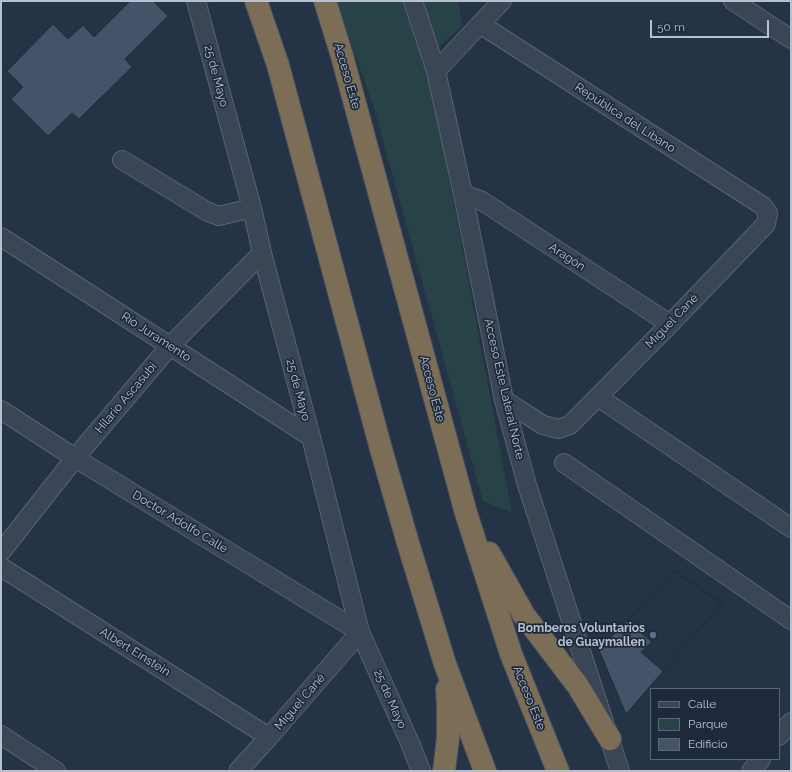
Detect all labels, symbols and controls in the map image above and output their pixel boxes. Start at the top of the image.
scale bar [652,12,771,38]
text: 50 m [657,20,685,34]
street label: Acceso Este [331,41,363,111]
street label: 25 de Mayo [201,43,231,109]
street label: República del Líbano [572,80,678,156]
street label: Aragón [546,240,588,274]
street label: Miguel Cané [643,291,701,351]
street label: Río Juramento [118,309,194,365]
street label: Acceso Este Lateral Norte [481,317,527,461]
street label: Acceso Este [416,354,448,424]
street label: 25 de Mayo [283,357,313,423]
street label: Hilario Ascasubi [92,360,160,436]
street label: Doctor Adolfo Calle [130,488,230,556]
place label: Bomberos Voluntarios de Guaymallen [518,621,645,649]
street label: Albert Einstein [97,625,173,679]
marker: Bomberos Voluntarios de Guaymallen [648,630,658,640]
street label: Acceso Este [510,664,548,732]
street label: 25 de Mayo [370,667,410,731]
street label: Miguel Cané [272,671,328,733]
legend [650,688,780,760]
text: Calle [688,697,716,711]
text: Parque [688,717,728,731]
text: Edificio [688,737,728,751]

